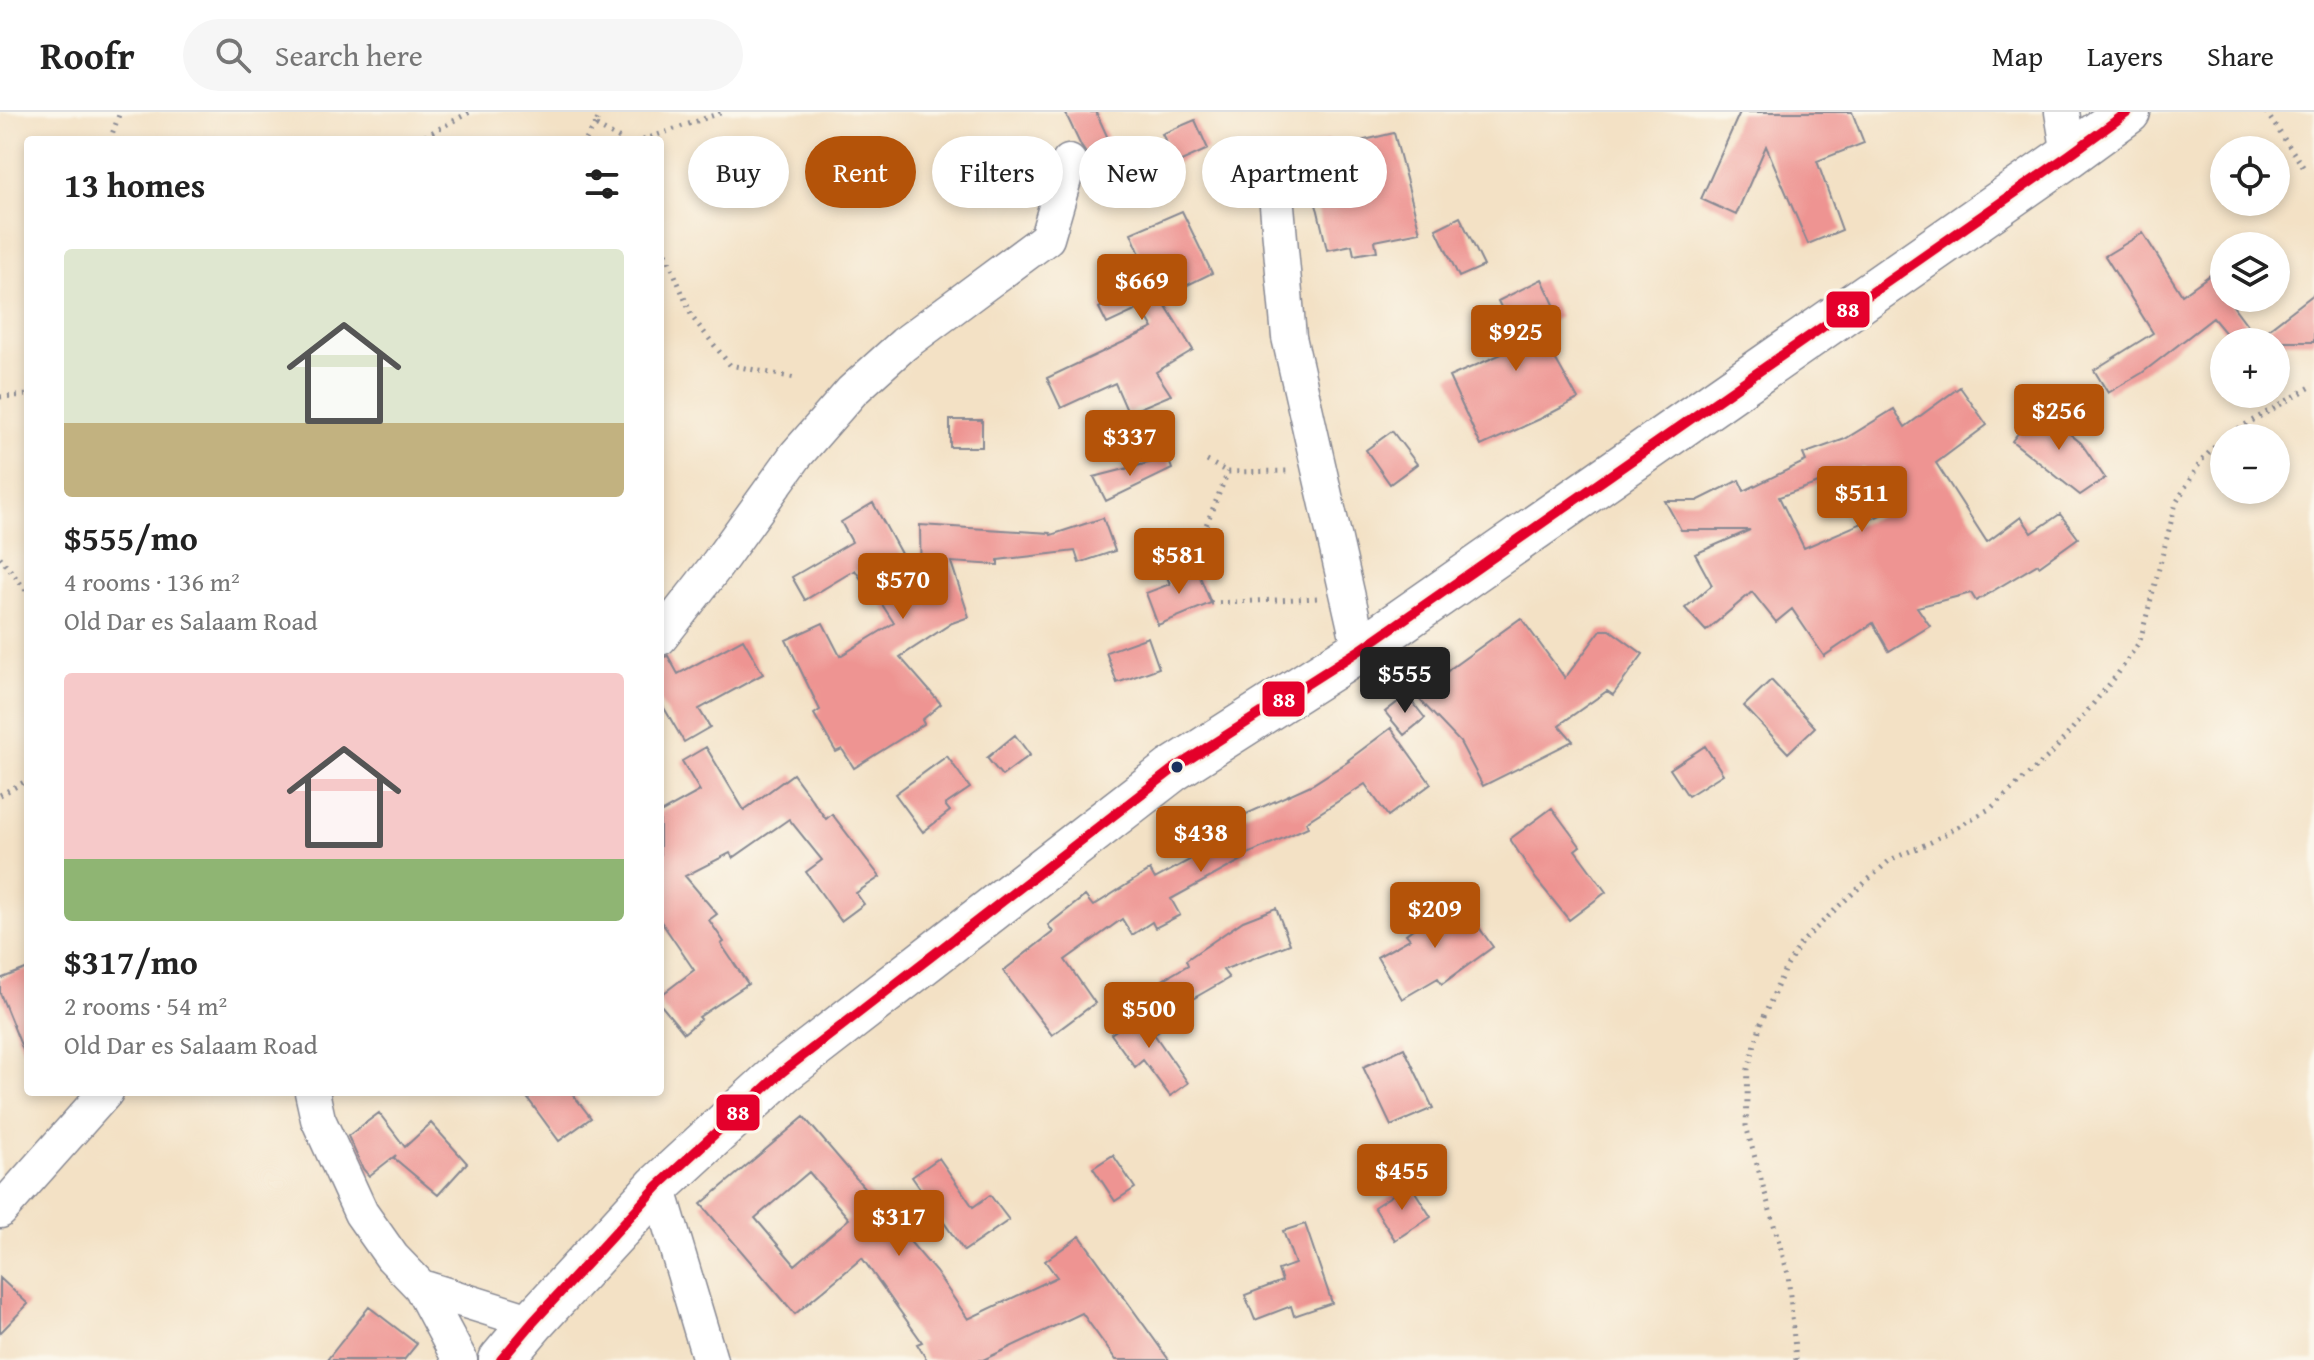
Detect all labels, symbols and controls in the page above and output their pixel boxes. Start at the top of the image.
search box [183,19,743,91]
text: Roofr [40,27,135,83]
icon: search [211,33,255,77]
text: Search here [275,33,423,77]
text: Map [1992,35,2043,76]
text: Layers [2087,35,2163,76]
text: Share [2207,35,2274,76]
chip: Buy [688,136,789,208]
chip: Rent [805,136,916,208]
chip: Filters [932,136,1063,208]
chip: New [1079,136,1186,208]
chip: Apartment [1202,136,1387,208]
map controls [2210,136,2290,504]
button: locate [2210,136,2290,216]
text: 13 homes [64,160,205,209]
icon: filters [580,162,624,206]
button: layers [2210,232,2290,312]
pin: $669 [1095,254,1189,322]
text: $669 [1115,260,1169,299]
line badge: 88 [1825,290,1871,329]
text: 88 [1837,293,1859,325]
icon: home [272,301,416,445]
pin: $925 [1469,305,1563,373]
text: $925 [1489,311,1543,350]
button: + [2210,328,2290,408]
pin: $256 [2012,384,2106,452]
text: $256 [2032,390,2086,429]
pin: $337 [1083,410,1177,478]
text: $337 [1103,416,1157,455]
button: − [2210,424,2290,504]
pin: $511 [1815,466,1909,534]
text: $511 [1835,472,1889,511]
text: $555/mo [64,513,198,562]
pin: $581 [1132,528,1226,596]
text: $581 [1152,534,1206,573]
pin: $570 [856,553,950,621]
text: $570 [876,559,930,598]
text: 4 rooms · 136 m² [64,562,240,601]
text: Old Dar es Salaam Road [64,601,318,640]
pin: $555 [1358,647,1452,715]
text: $555 [1378,653,1432,692]
line badge: 88 [1261,680,1306,718]
text: 88 [1273,683,1295,715]
icon: home [272,725,416,869]
unlabelled marker [1169,759,1185,775]
pin: $438 [1154,806,1248,874]
text: $438 [1174,812,1228,851]
pin: $209 [1388,882,1482,950]
text: $209 [1408,888,1462,927]
text: $317/mo [64,937,198,986]
pin: $500 [1102,982,1196,1050]
text: 2 rooms · 54 m² [64,986,227,1025]
text: $500 [1122,988,1176,1027]
text: Old Dar es Salaam Road [64,1025,318,1064]
line badge: 88 [715,1093,761,1132]
text: 88 [727,1096,749,1128]
pin: $455 [1355,1144,1449,1212]
text: $455 [1375,1150,1429,1189]
pin: $317 [852,1190,946,1258]
text: $317 [872,1196,926,1235]

